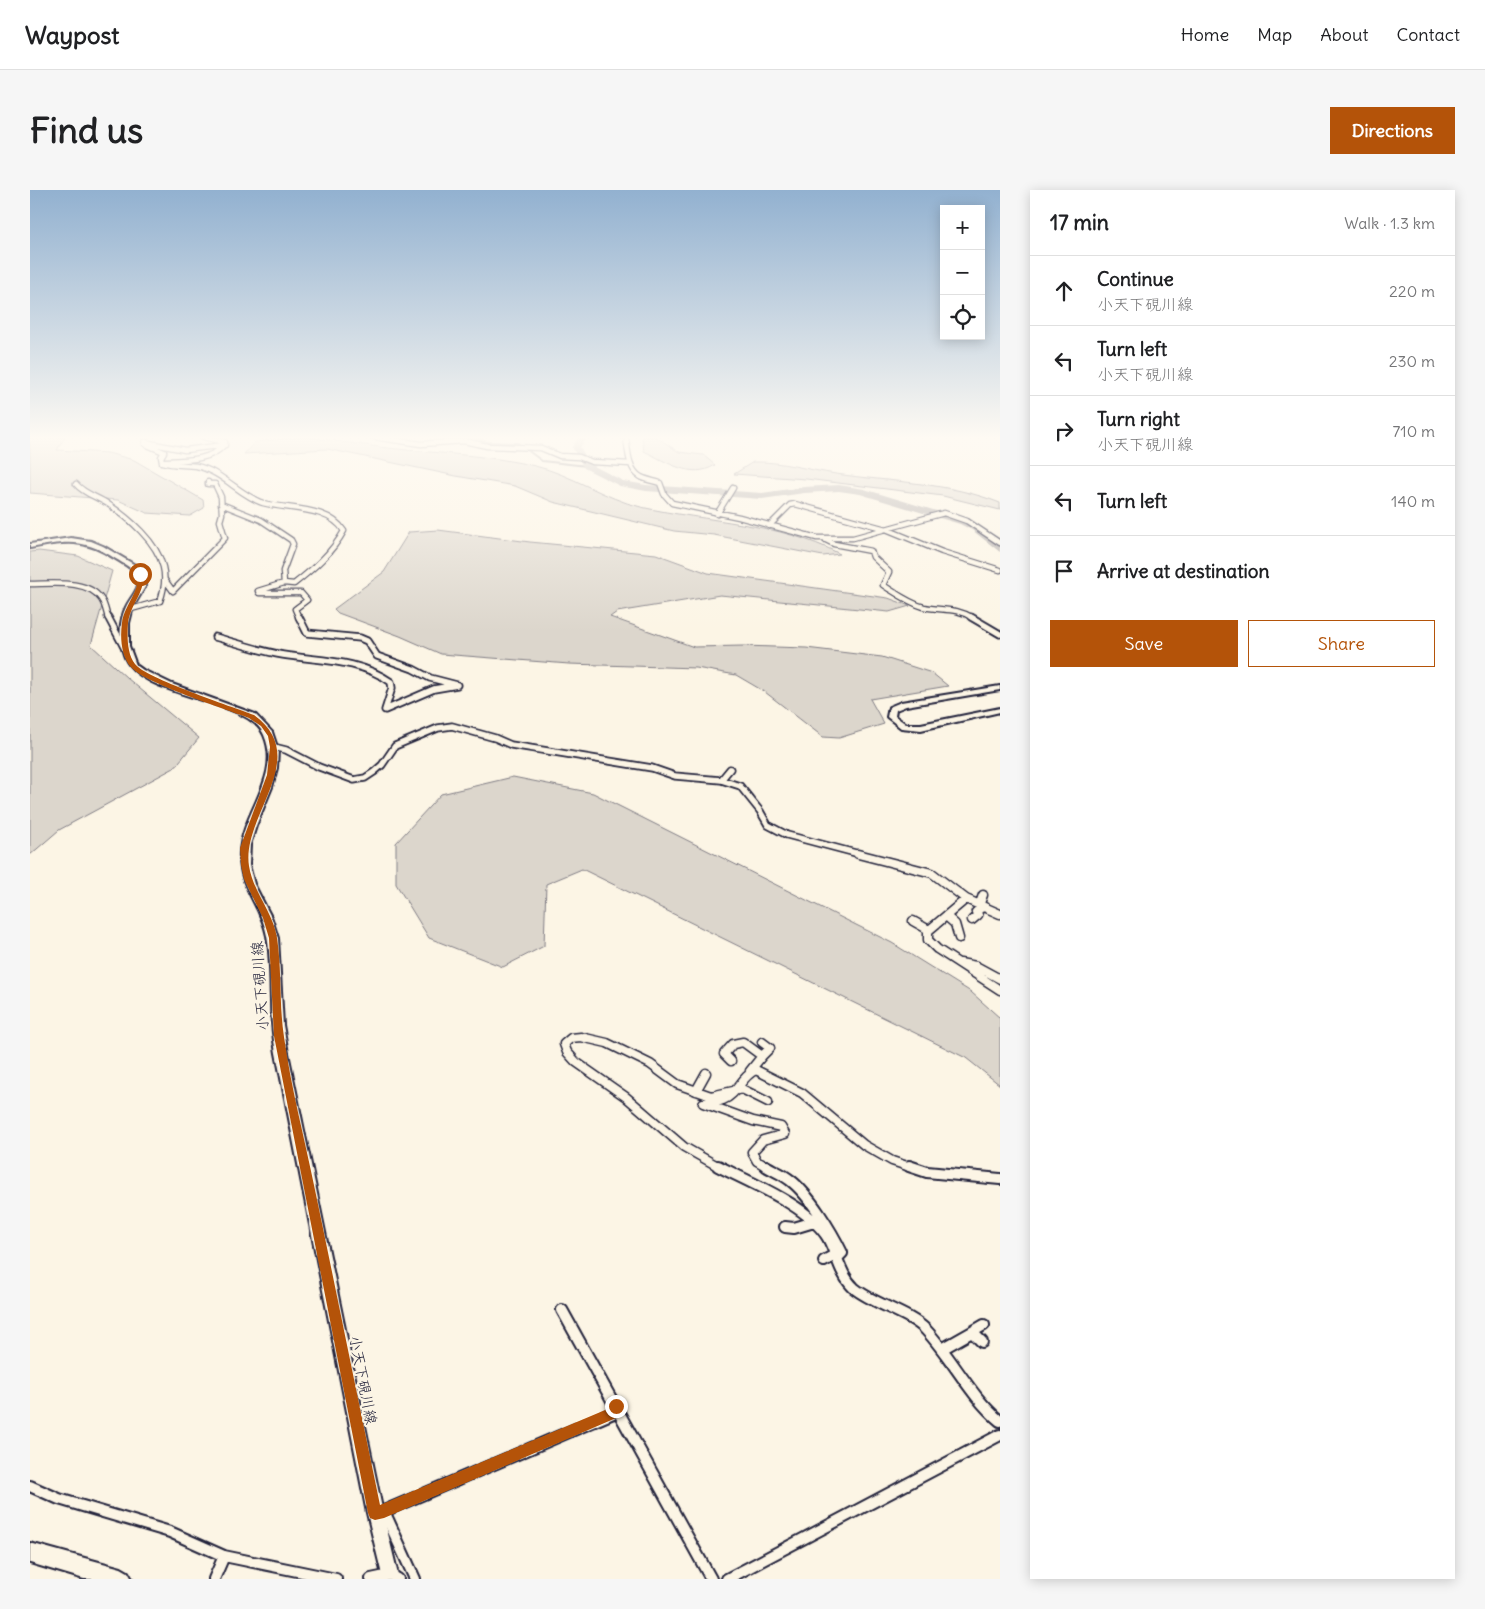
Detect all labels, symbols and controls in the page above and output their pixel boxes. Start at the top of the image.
text: Waypost [25,20,119,50]
text: Home [1181,23,1229,46]
text: Map [1257,23,1292,46]
text: About [1320,23,1368,46]
text: Contact [1396,23,1460,46]
button: Directions [1330,107,1455,154]
text: Find us [30,108,143,152]
map controls [940,205,985,340]
button: + [940,205,985,250]
text: 17 min [1050,209,1109,236]
text: Walk · 1.3 km [1344,213,1435,233]
button: − [940,250,985,295]
text: Continue [1097,267,1174,291]
icon: ahead [1050,277,1078,305]
text: 220 m [1389,281,1435,301]
text: 小天下硯川線 [1097,294,1193,314]
button: locate [940,295,985,340]
text: Turn left [1097,337,1167,361]
icon: left [1050,347,1078,375]
text: 230 m [1389,351,1435,371]
text: 小天下硯川線 [1097,364,1193,384]
text: Turn right [1097,407,1180,431]
icon: right [1050,417,1078,445]
text: 710 m [1392,421,1435,441]
text: 小天下硯川線 [1097,434,1193,454]
icon: left [1050,487,1078,515]
text: Turn left [1097,489,1167,513]
text: 140 m [1391,491,1435,511]
icon: arrive [1050,557,1078,585]
text: Arrive at destination [1097,559,1270,583]
route start [129,563,152,586]
button: Save [1050,620,1238,667]
button: Share [1248,620,1435,667]
street label: 小天下硯川線 [247,940,272,1032]
street label: 小天下硯川線 [346,1334,381,1426]
route end [605,1395,628,1418]

